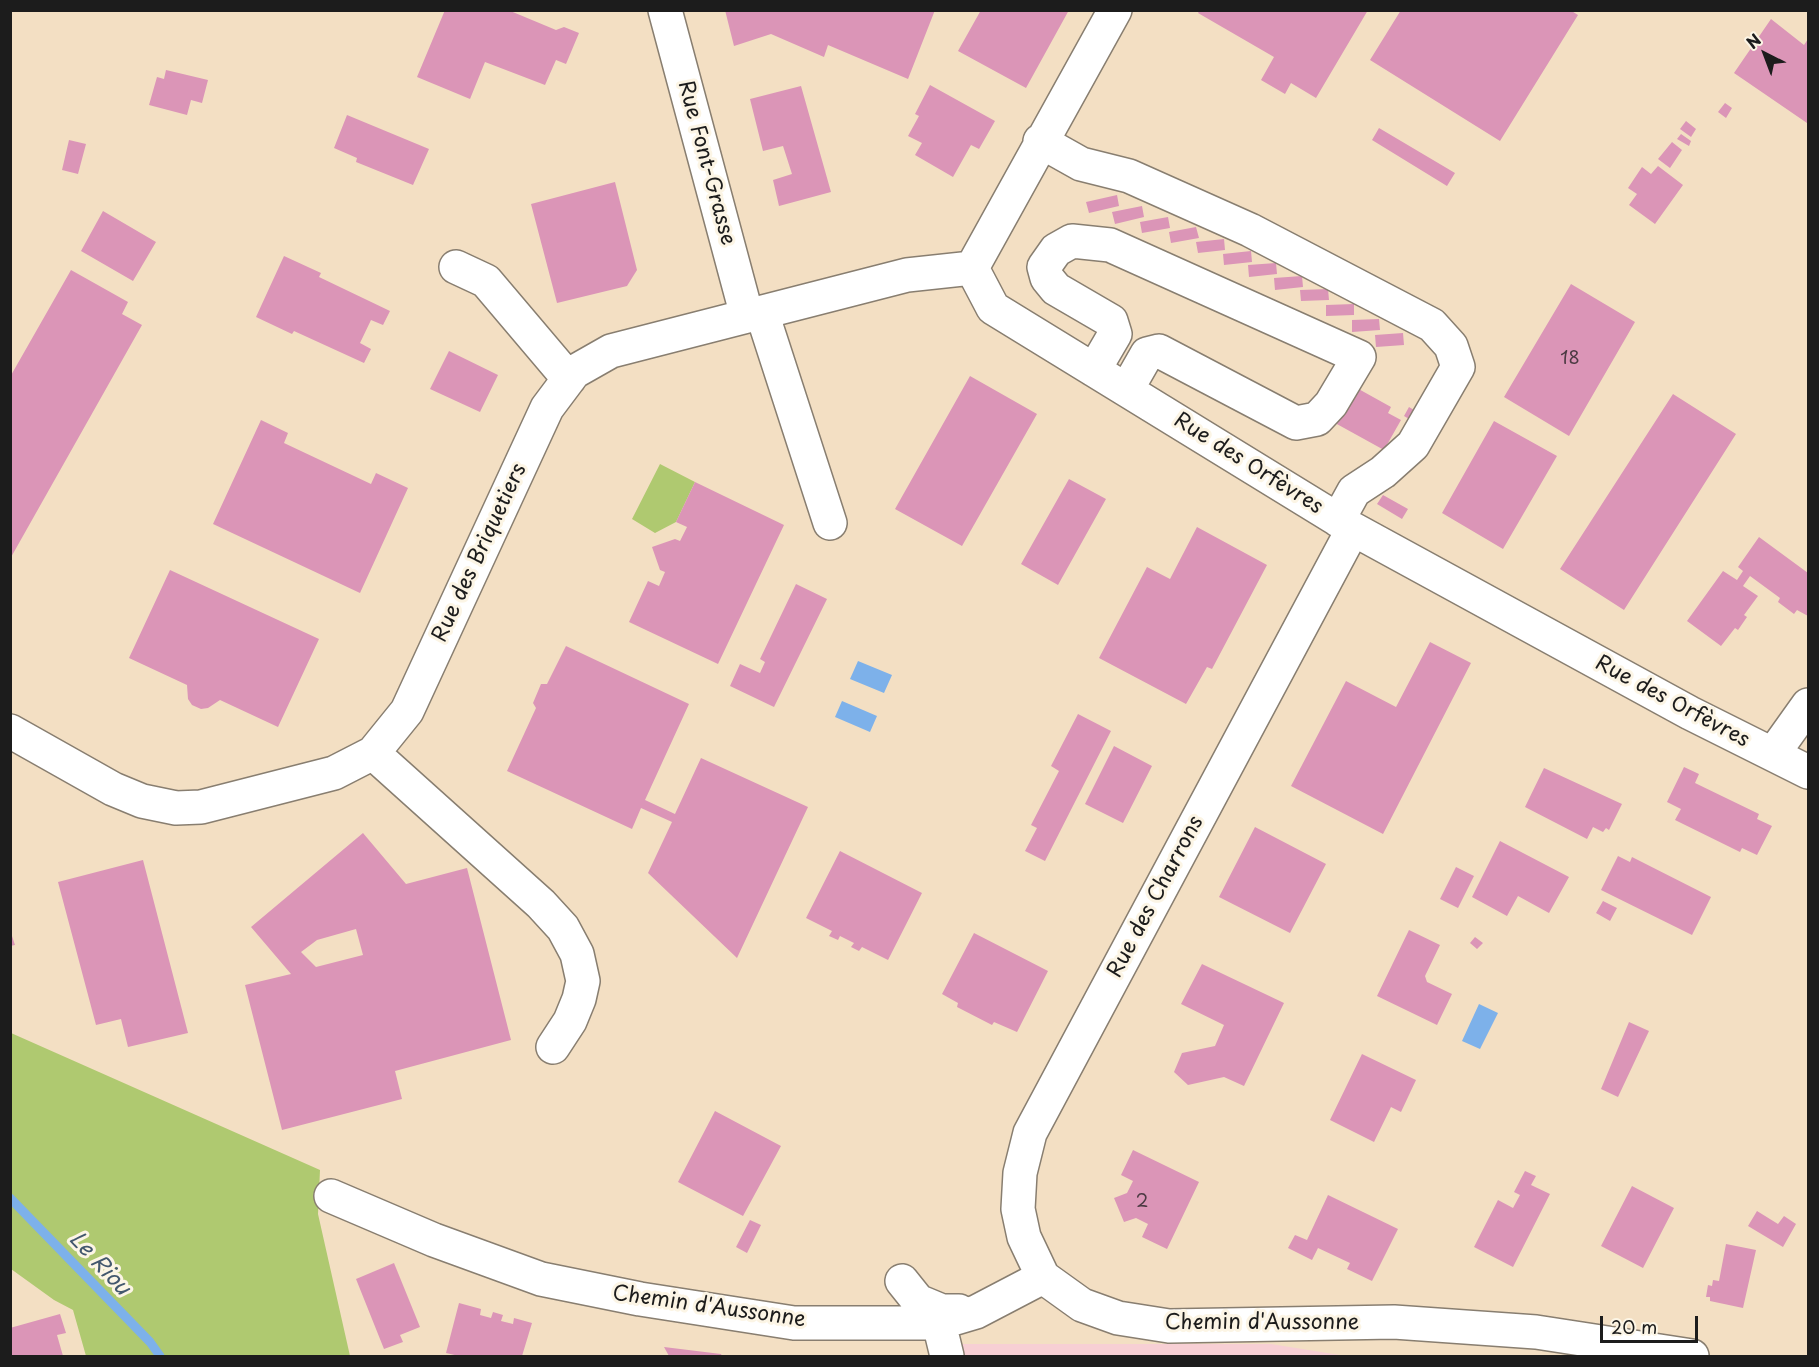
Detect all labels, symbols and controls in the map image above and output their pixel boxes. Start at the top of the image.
north arrow [1735,24,1795,84]
text: N [1740,27,1766,54]
street label: Rue Font-Grasse [672,78,740,248]
house number: 18 [1560,348,1580,370]
street label: Rue des Orfèvres [1169,408,1327,520]
street label: Rue des Briquetiers [428,460,532,646]
street label: Rue des Orfèvres [1591,651,1753,753]
street label: Rue des Charrons [1103,812,1209,982]
house number: 2 [1136,1191,1148,1213]
water label: Le Riou [63,1227,135,1301]
street label: Chemin d'Aussonne [611,1281,807,1333]
scale bar [1603,1304,1700,1342]
street label: Chemin d'Aussonne [1165,1310,1359,1336]
text: 20 m [1611,1313,1657,1340]

